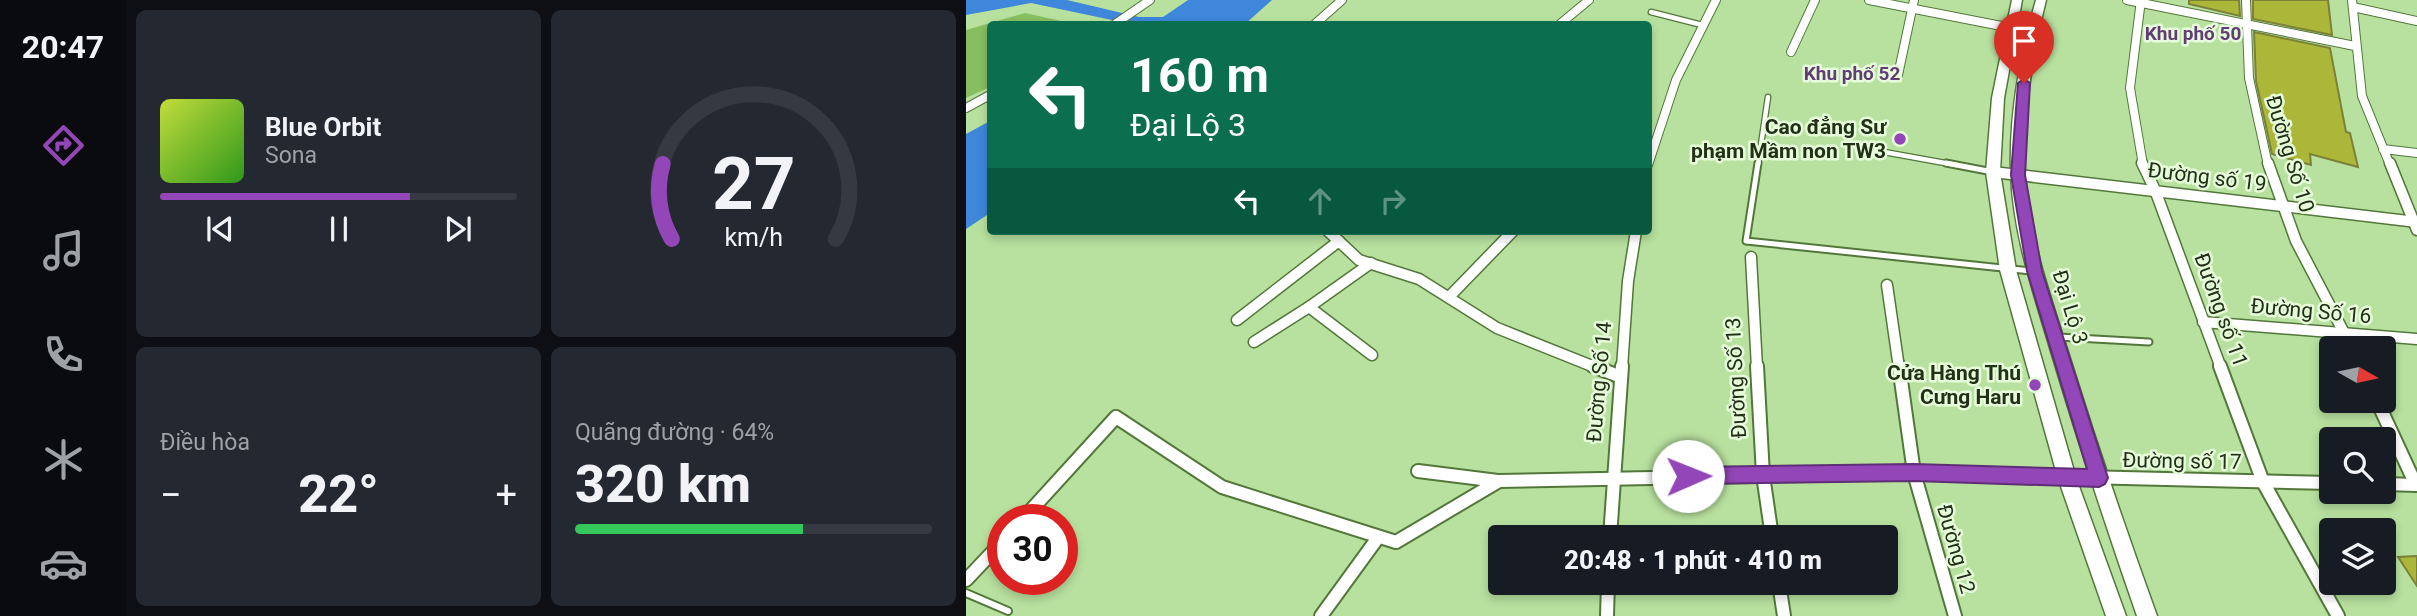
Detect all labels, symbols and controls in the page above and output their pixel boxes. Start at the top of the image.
pin [1994,11,2054,83]
icon: arrive [2005,22,2043,60]
district label: Khu phố 50 [2145,22,2241,45]
text: 20:47 [22,28,104,66]
text: 160 m [1130,47,1269,104]
icon: left [1015,49,1106,140]
district label: Khu phố 52 [1804,62,1900,85]
street label: Đường Số 10 [2261,93,2319,215]
text: Đại Lộ 3 [1130,106,1246,144]
text: Blue Orbit [265,112,381,142]
place label: Cao đẳng Sư phạm Mầm non TW3 [1691,115,1887,163]
icon: directions [39,121,88,170]
marker: Cao đẳng Sư phạm Mầm non TW3 [1892,131,1908,147]
text: Sona [265,142,317,169]
text: 27 [712,142,795,228]
street label: Đường số 19 [2146,158,2268,196]
icon: left [1228,182,1266,220]
icon: ahead [1301,182,1339,220]
icon: right [1374,182,1412,220]
icon: previous [201,210,239,248]
icon: pause [320,210,358,248]
icon: next [439,210,477,248]
text: km/h [724,223,783,252]
icon: music [39,226,88,275]
street label: Đường số 11 [2189,250,2253,370]
street label: Đại Lộ 3 [2047,267,2093,347]
street label: Đường Số 16 [2250,294,2372,328]
street label: Đường Số 13 [1721,317,1751,439]
street label: Đường Số 14 [1582,321,1616,443]
icon: phone [39,330,88,379]
north arrow [2319,336,2396,413]
map controls [2319,336,2396,595]
place label: Cửa Hàng Thú Cưng Haru [1887,361,2021,409]
marker: Cửa Hàng Thú Cưng Haru [2027,377,2043,393]
text: Quãng đường · 64% [575,419,774,446]
button: search [2319,427,2396,504]
text: Điều hòa [160,429,250,456]
icon: climate [39,435,88,484]
position arrow [1651,439,1725,513]
street label: Đường số 17 [2122,448,2242,474]
text: 320 km [575,454,751,515]
text: 22° [298,464,379,525]
text: − [160,473,182,517]
text: + [495,473,517,517]
street label: Đường 12 [1932,502,1980,596]
speed limit sign: 30 [987,504,1078,595]
button: layers [2319,518,2396,595]
icon: car [39,539,88,588]
text: 20:48 · 1 phút · 410 m [1564,545,1822,575]

